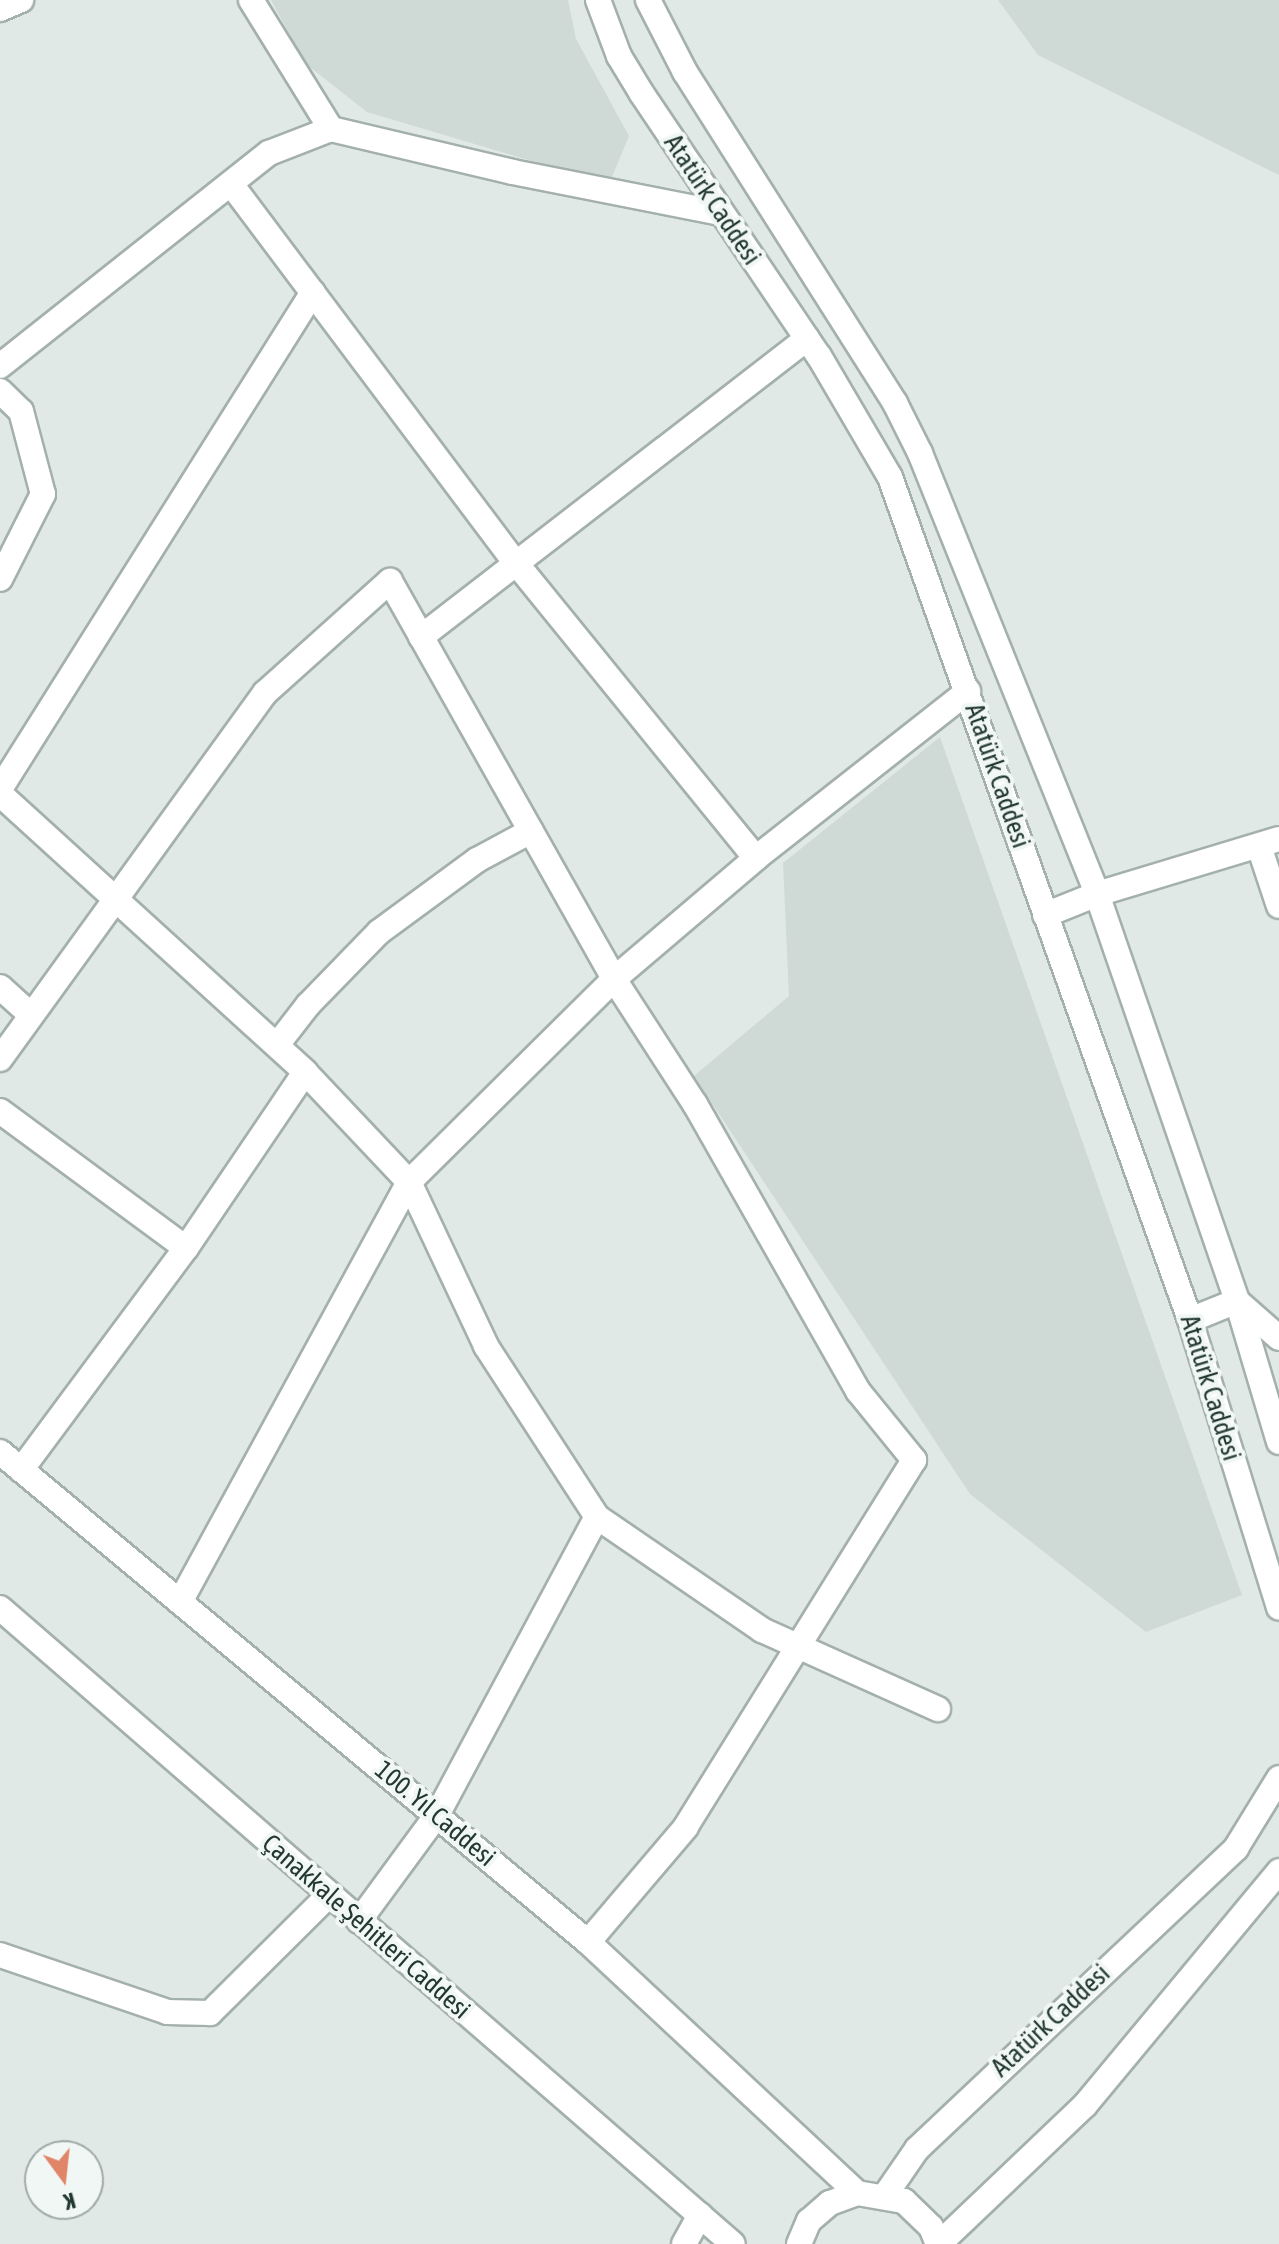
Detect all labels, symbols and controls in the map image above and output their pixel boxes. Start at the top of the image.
street label: Atatürk Caddesi [657,129,767,271]
street label: Atatürk Caddesi [958,700,1036,852]
street label: Atatürk Caddesi [1173,1312,1247,1464]
street label: 100. Yıl Caddesi [368,1755,502,1873]
street label: Çanakkale Şehitleri Caddesi [256,1828,476,2026]
street label: Atatürk Caddesi [985,1958,1117,2084]
north arrow [24,2140,104,2220]
text: K [61,2187,78,2215]

